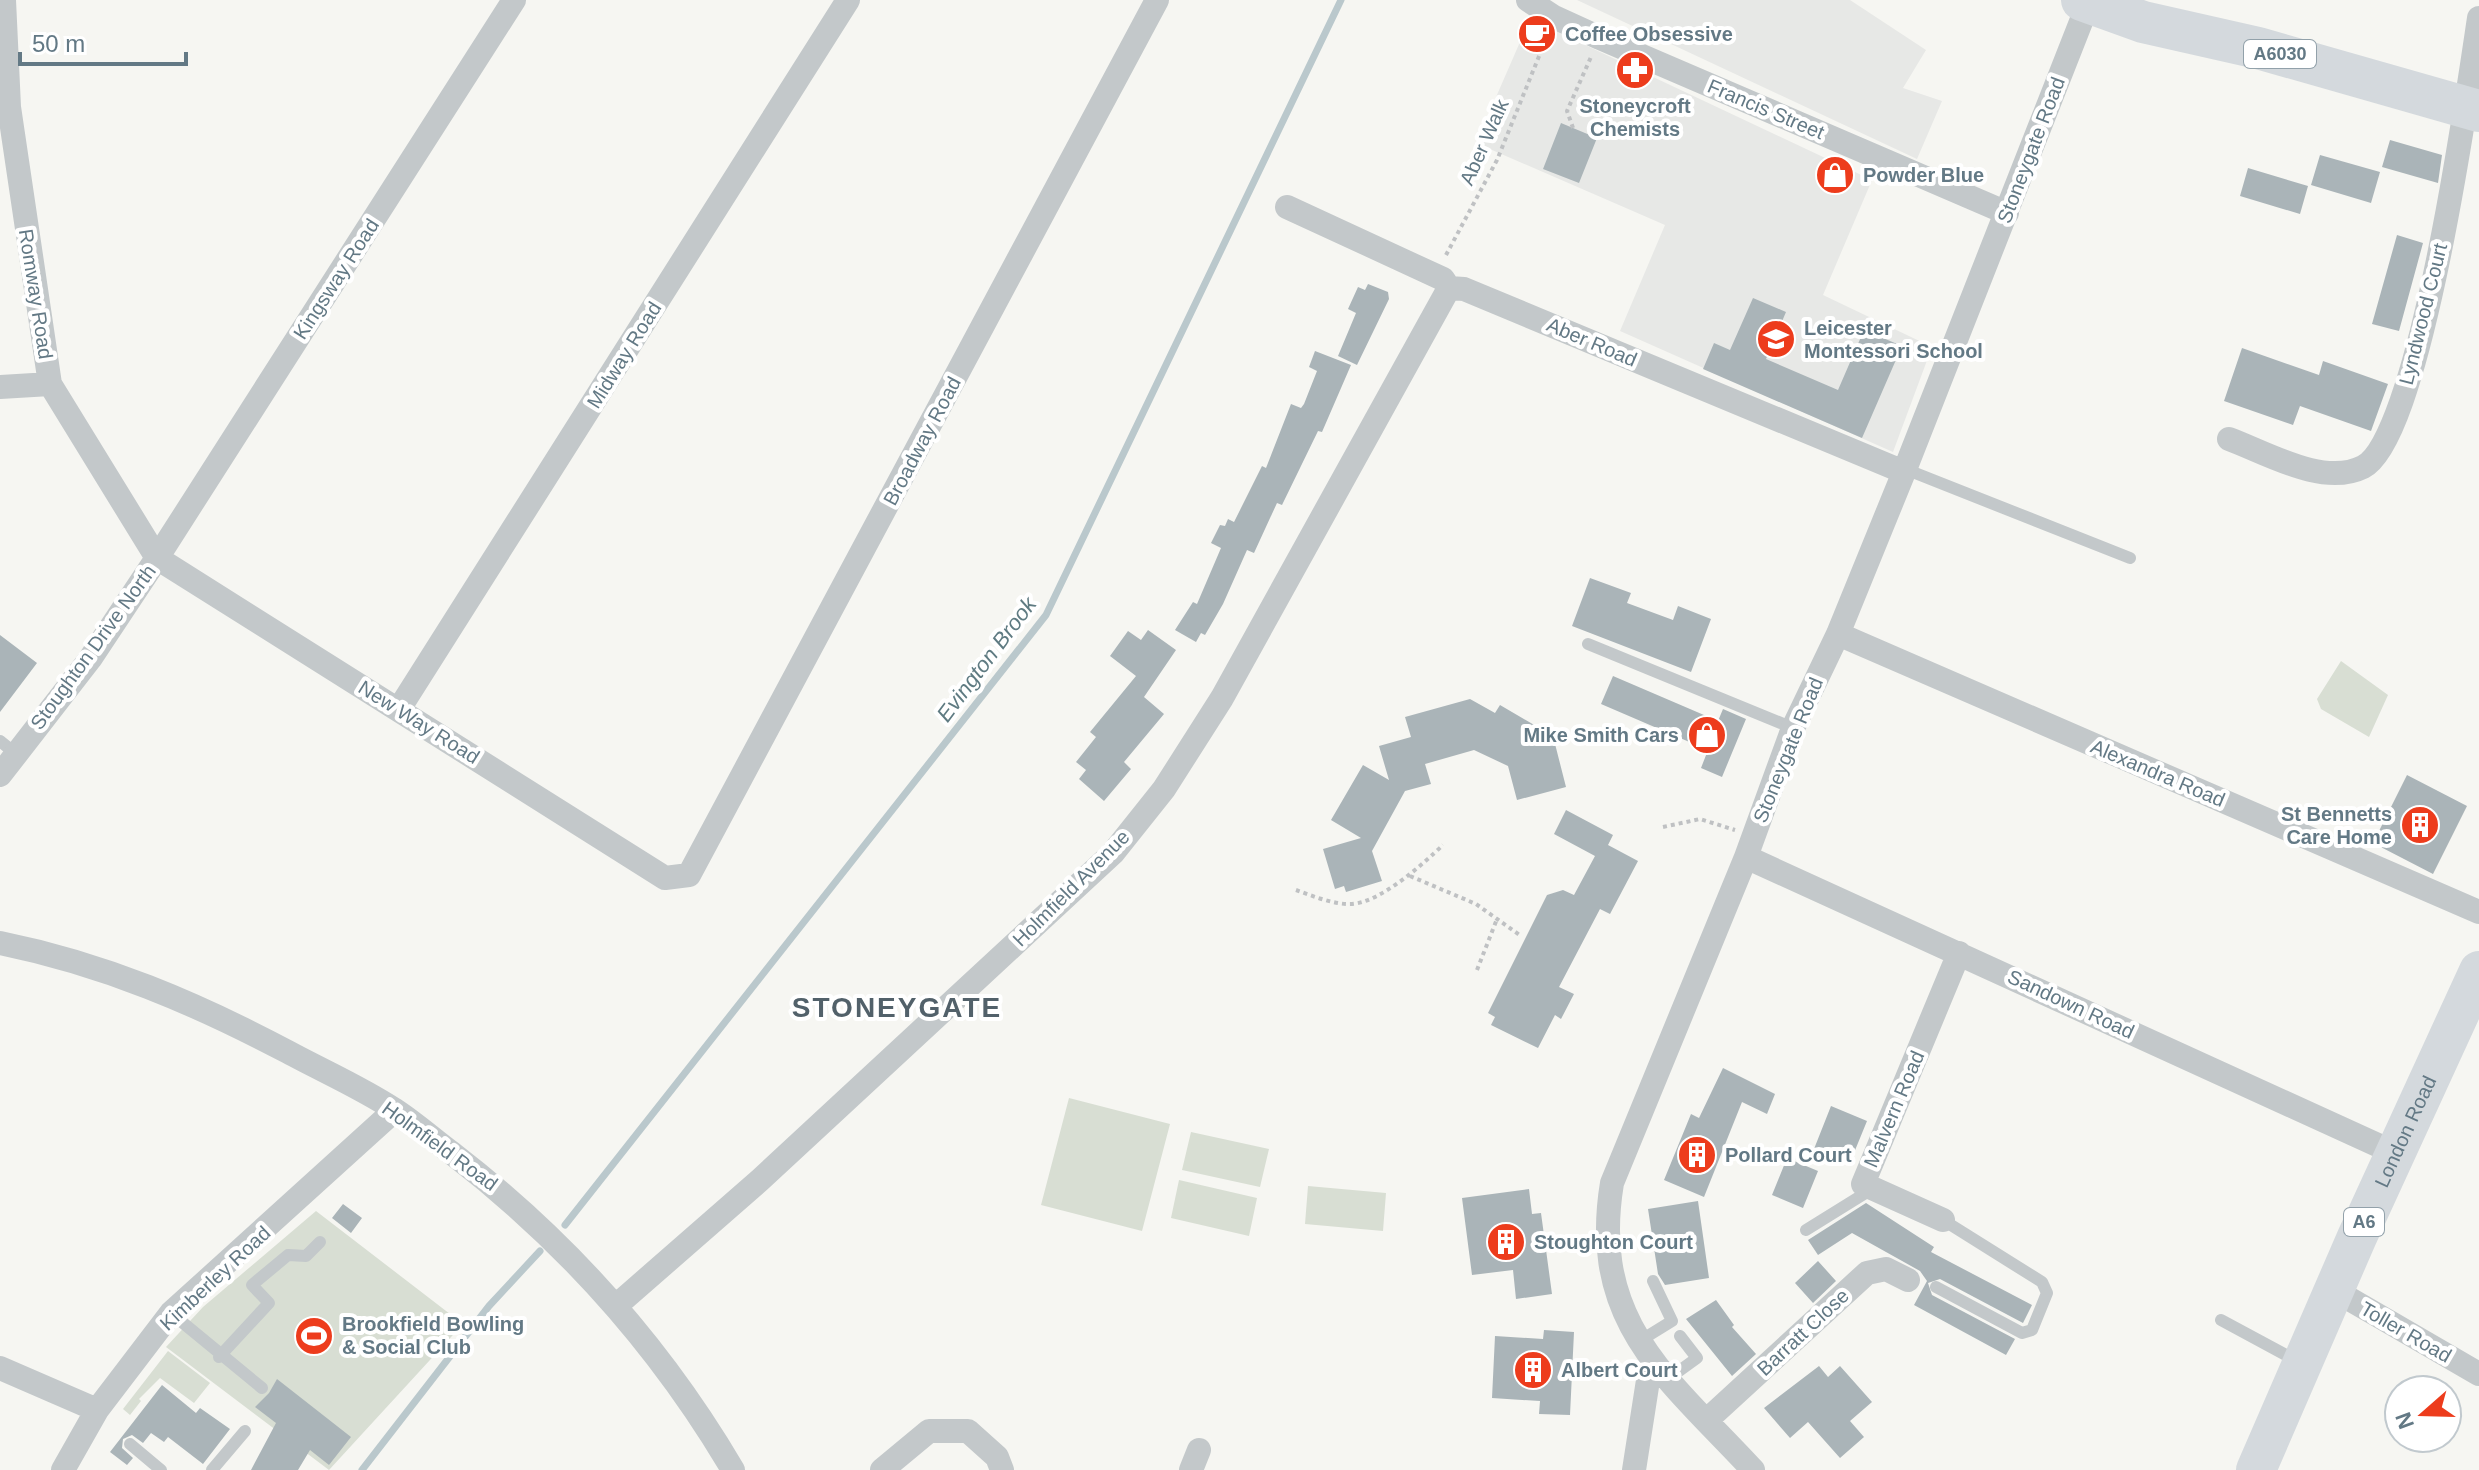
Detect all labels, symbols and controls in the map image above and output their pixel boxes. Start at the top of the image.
cafe icon: Coffee Obsessive [1516,13,1558,55]
scale bar [20,16,186,66]
place label: Coffee Obsessive [1565,23,1733,45]
text: 50 m [32,30,85,57]
road number: A6030 [2244,40,2316,68]
pharmacy icon: Stoneycroft Chemists [1614,49,1656,91]
street label: Stoneygate Road [1993,74,2069,226]
street label: Francis Street [1704,75,1828,144]
street label: Aber Walk [1455,95,1513,188]
place label: Stoneycroft Chemists [1579,95,1691,140]
shop icon: Powder Blue [1814,154,1856,196]
place label: Powder Blue [1863,164,1984,186]
street label: Kingsway Road [289,215,383,343]
street label: Romway Road [15,228,57,360]
street label: Lyndwood Court [2395,241,2451,387]
street label: Midway Road [583,298,665,412]
street label: Aber Road [1544,313,1640,371]
place label: Leicester Montessori School [1804,317,1983,362]
school or university icon: Leicester Montessori School [1755,318,1797,360]
street label: Broadway Road [879,373,965,509]
street label: Stoughton Drive North [26,560,160,734]
water label: Evington Brook [932,591,1042,726]
street label: Stoneygate Road [1749,674,1827,826]
street label: New Way Road [355,676,483,768]
shop icon: Mike Smith Cars [1686,714,1728,756]
place label: Mike Smith Cars [1523,724,1679,746]
street label: Alexandra Road [2088,735,2228,811]
place label: St Bennetts Care Home [2281,803,2392,848]
building icon: St Bennetts Care Home [2399,804,2441,846]
street label: Holmfield Avenue [1008,825,1134,951]
street label: Sandown Road [2004,965,2138,1043]
district label: STONEYGATE [792,992,1002,1023]
street label: Malvern Road [1860,1047,1928,1171]
street label: London Road [2370,1072,2440,1191]
street label: Holmfield Road [378,1097,502,1195]
building icon: Pollard Court [1676,1134,1718,1176]
place label: Pollard Court [1725,1144,1852,1166]
road number: A6 [2344,1208,2384,1236]
street label: Kimberley Road [155,1221,275,1335]
building icon: Stoughton Court [1485,1221,1527,1263]
place label: Stoughton Court [1534,1231,1693,1253]
street label: Barratt Close [1753,1284,1853,1380]
street label: Toller Road [2357,1297,2455,1367]
place label: Brookfield Bowling & Social Club [342,1313,524,1358]
sports icon: Brookfield Bowling & Social Club [293,1315,335,1357]
building icon: Albert Court [1512,1349,1554,1391]
place label: Albert Court [1561,1359,1678,1381]
north arrow [2383,1374,2463,1454]
text: N [2390,1409,2419,1432]

